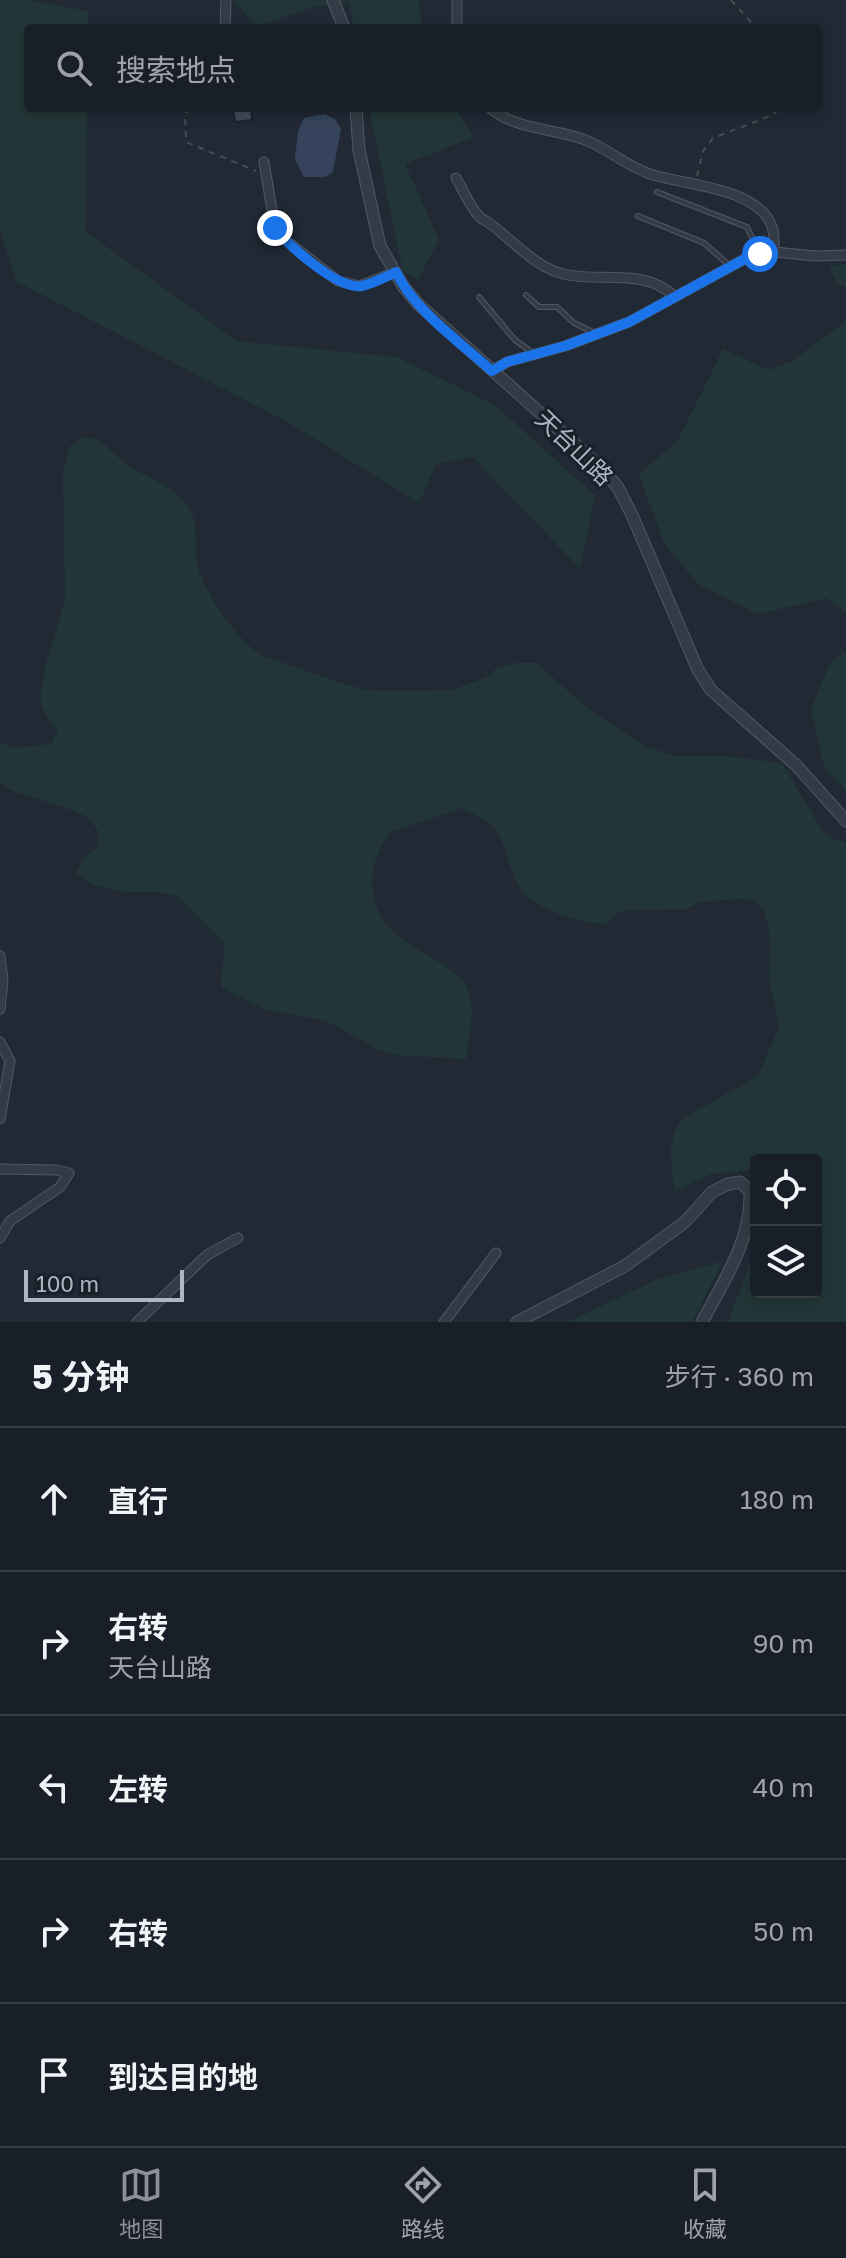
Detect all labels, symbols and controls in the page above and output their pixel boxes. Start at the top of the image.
search box [24,24,822,112]
icon: search [52,46,96,90]
text: 搜索地点 [116,52,236,88]
route end [257,210,293,246]
route start [742,236,778,272]
street label: 天台山路 [530,403,620,491]
map controls [750,1154,822,1298]
button: locate [750,1154,822,1226]
button: layers [750,1226,822,1298]
scale bar [24,1266,184,1302]
text: 100 m [36,1270,99,1297]
text: 5 分钟 [32,1356,129,1396]
text: 步行 · 360 m [665,1361,814,1392]
icon: ahead [32,1477,76,1521]
text: 直行 [108,1483,168,1519]
text: 180 m [740,1484,814,1515]
text: 右转 [108,1609,168,1645]
icon: right [32,1621,76,1665]
text: 90 m [753,1628,814,1659]
text: 天台山路 [108,1652,212,1683]
icon: left [32,1765,76,1809]
text: 左转 [108,1771,168,1807]
text: 40 m [753,1772,814,1803]
icon: right [32,1909,76,1953]
text: 右转 [108,1915,168,1951]
text: 50 m [753,1916,814,1947]
icon: arrive [32,2053,76,2097]
text: 到达目的地 [108,2059,258,2095]
tab: 地图 [119,2163,163,2243]
tab: 路线 [401,2163,445,2243]
tab: 收藏 [683,2163,727,2243]

